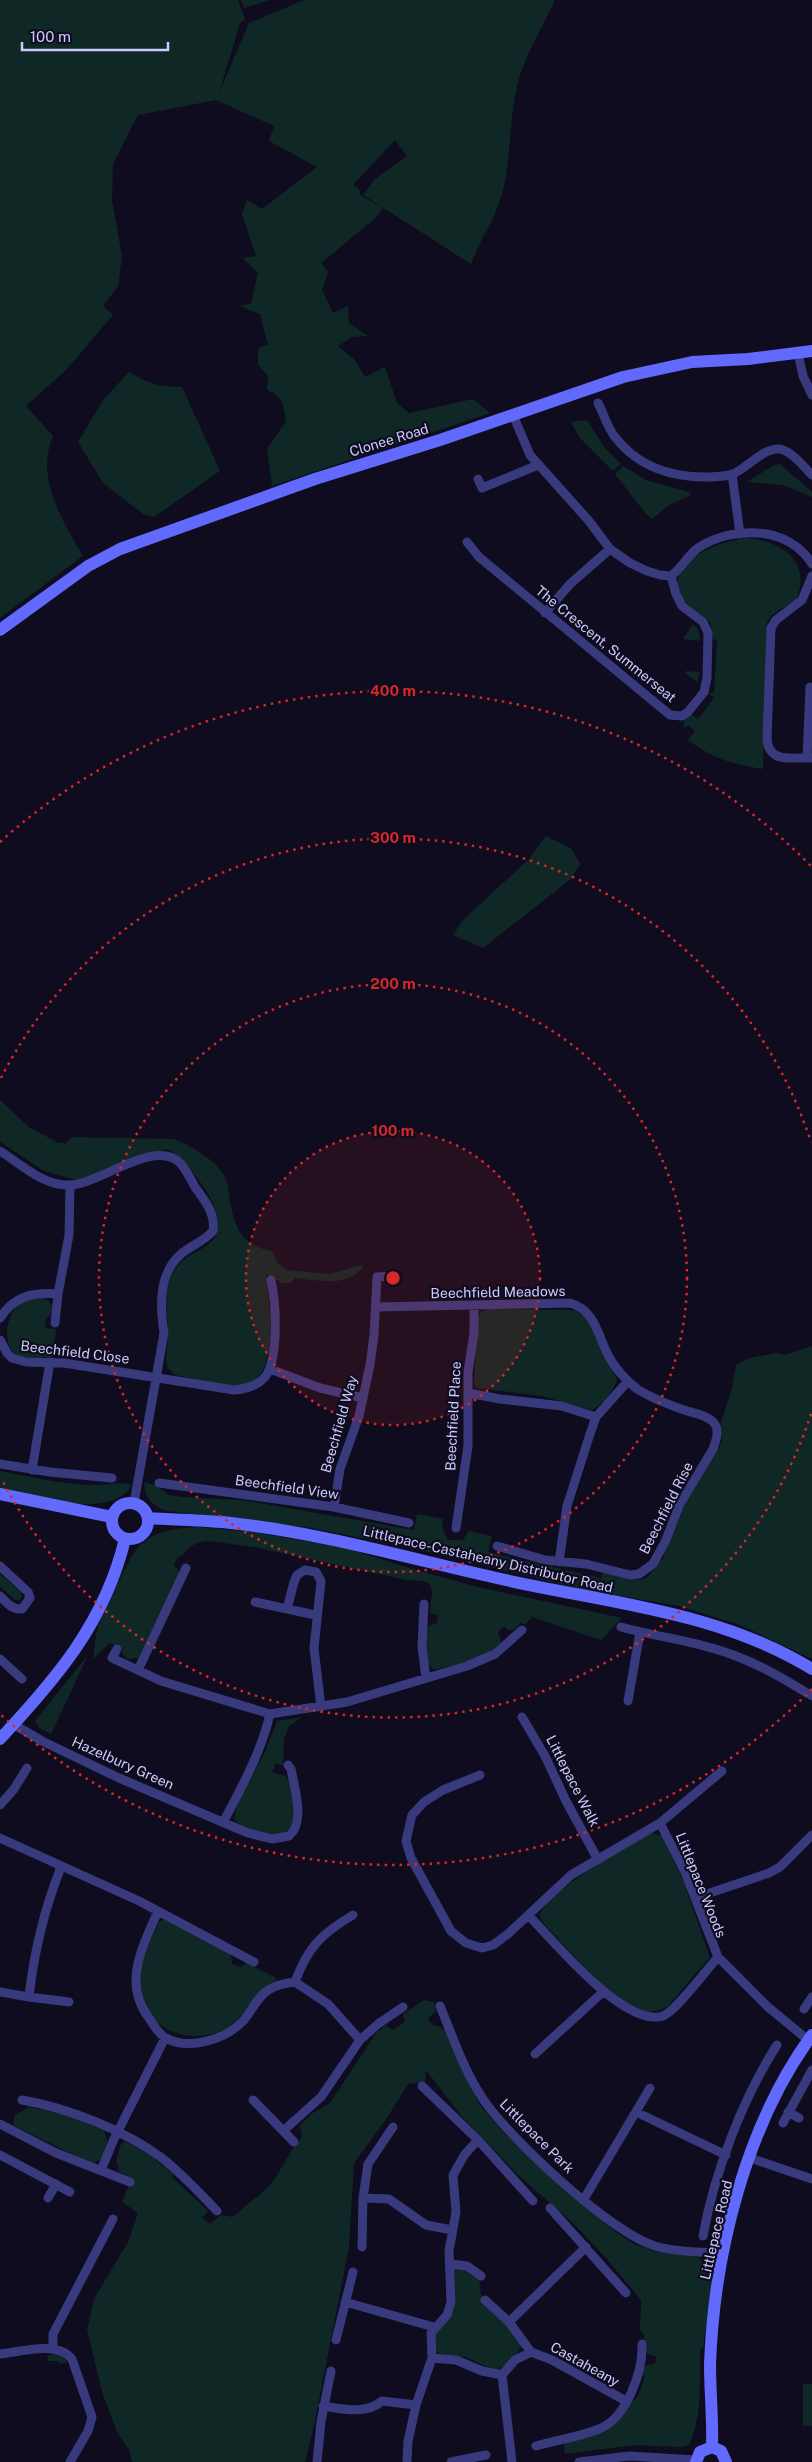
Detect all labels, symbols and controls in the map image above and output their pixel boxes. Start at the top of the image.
scale bar [22,20,169,52]
text: 100 m [30,28,71,45]
street label: Clonee Road [348,420,430,460]
street label: The Crescent, Summerseat [533,582,679,706]
text: 400 m [370,682,416,699]
text: 300 m [370,829,416,846]
text: 200 m [370,975,416,992]
text: 100 m [372,1122,414,1139]
centre of rings [384,1269,402,1287]
street label: Beechfield Meadows [430,1283,566,1301]
street label: Beechfield Close [20,1337,130,1367]
street label: Beechfield Place [442,1361,464,1471]
street label: Beechfield Way [317,1373,361,1475]
street label: Beechfield Rise [636,1459,696,1557]
street label: Beechfield View [234,1472,340,1502]
street label: Littlepace-Castaheany Distributor Road [361,1522,615,1596]
street label: Hazelbury Green [70,1733,176,1793]
street label: Littlepace Walk [543,1733,603,1830]
street label: Littlepace Woods [673,1830,729,1940]
street label: Littlepace Park [497,2096,577,2176]
street label: Littlepace Road [697,2179,735,2281]
street label: Castaheany [548,2339,623,2390]

